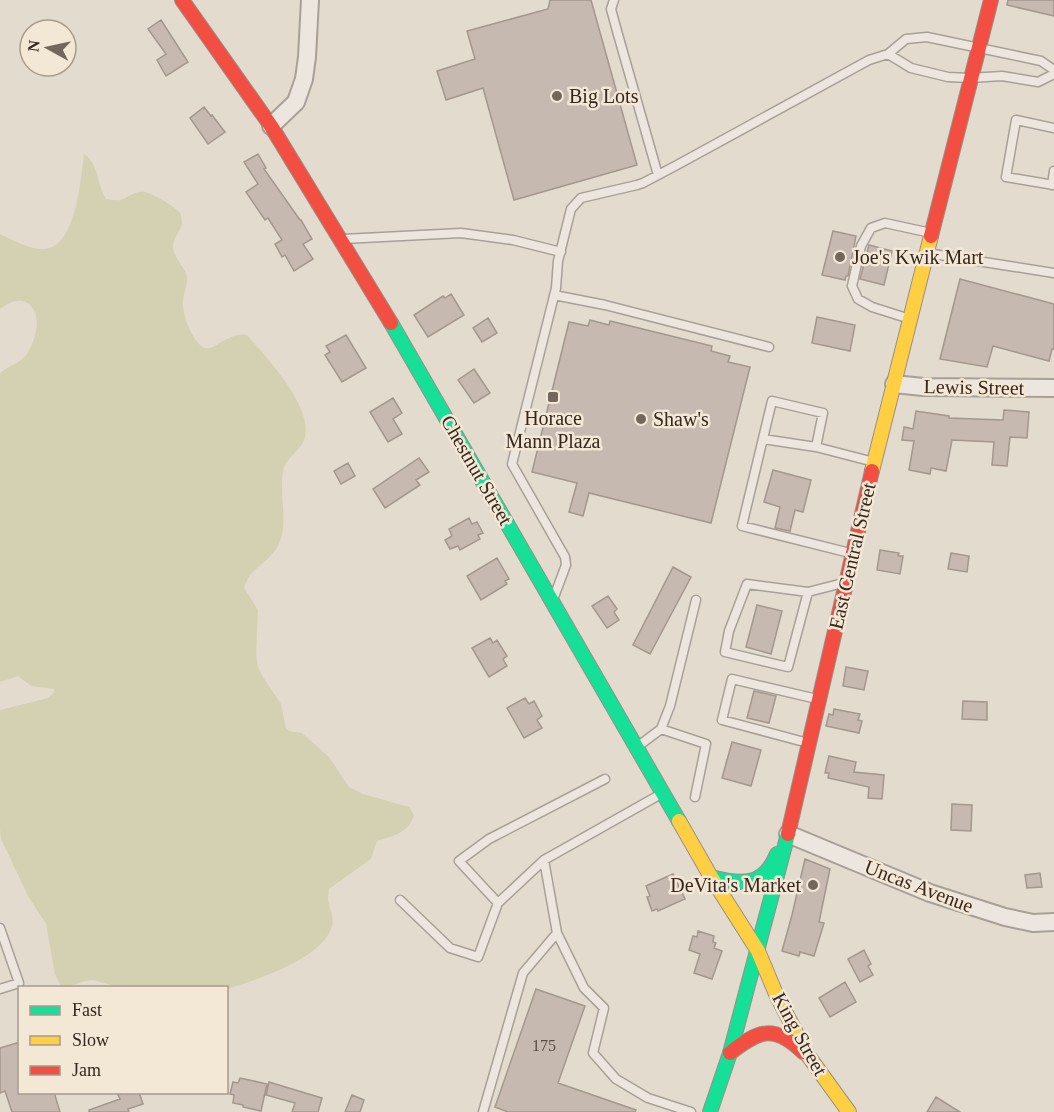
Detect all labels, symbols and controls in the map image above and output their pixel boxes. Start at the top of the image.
north arrow [18,18,78,78]
text: N [24,39,43,53]
place label: Big Lots [569,85,639,108]
marker: Big Lots [550,89,564,103]
place label: Joe's Kwik Mart [852,246,984,268]
marker: Joe's Kwik Mart [833,250,847,264]
street label: Lewis Street [924,375,1025,399]
marker: Horace Mann Plaza [546,390,560,404]
place label: Horace Mann Plaza [506,407,601,452]
place label: Shaw's [653,408,709,430]
street label: Chestnut Street [437,411,517,529]
marker: Shaw's [634,412,648,426]
street label: East Central Street [824,480,880,632]
street label: Uncas Avenue [862,855,977,917]
place label: DeVita's Market [670,874,801,896]
marker: DeVita's Market [806,878,820,892]
legend [18,986,228,1094]
street label: King Street [767,989,832,1080]
text: Fast [72,1000,102,1020]
text: Slow [72,1030,109,1050]
house number: 175 [532,1037,556,1054]
text: Jam [72,1060,101,1080]

